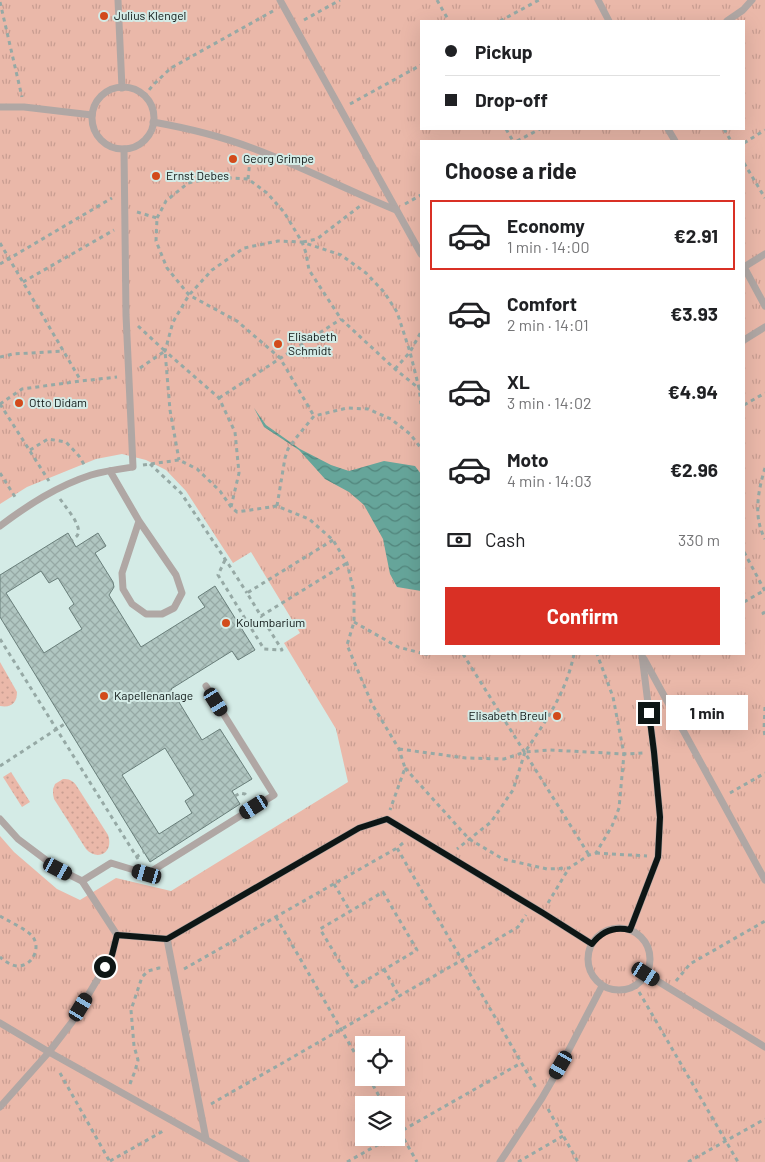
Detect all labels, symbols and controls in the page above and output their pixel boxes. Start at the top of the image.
place label: Julius Klengel [114,8,186,22]
marker: Julius Klengel [98,10,110,22]
text: Pickup [475,40,533,63]
text: Drop-off [475,88,548,111]
place label: Georg Grimpe [243,151,314,165]
marker: Georg Grimpe [227,153,239,165]
text: Choose a ride [445,157,577,183]
place label: Ernst Debes [166,168,229,182]
marker: Ernst Debes [150,170,162,182]
icon: car [447,213,492,258]
text: Economy [507,214,585,237]
text: €2.91 [674,224,718,247]
text: 1 min · 14:00 [507,237,589,256]
icon: car [447,291,492,336]
text: Comfort [507,292,577,315]
text: €3.93 [670,302,718,325]
text: 2 min · 14:01 [507,315,589,334]
place label: Elisabeth Schmidt [288,329,337,357]
marker: Elisabeth Schmidt [272,338,284,350]
icon: car [447,369,492,414]
text: XL [507,370,530,393]
text: €4.94 [668,380,718,403]
text: 3 min · 14:02 [507,393,592,412]
place label: Otto Didam [29,395,87,409]
marker: Otto Didam [13,397,25,409]
icon: car [447,447,492,492]
text: Moto [507,448,549,471]
text: €2.96 [670,458,718,481]
text: 4 min · 14:03 [507,471,592,490]
icon: cash [445,526,473,554]
text: Cash [485,528,526,551]
text: 330 m [678,530,720,549]
button: Confirm [445,587,720,645]
place label: Kolumbarium [236,615,305,629]
marker: Kolumbarium [220,617,232,629]
car [201,685,230,719]
place label: Kapellenanlage [114,688,193,702]
marker: Kapellenanlage [98,690,110,702]
callout: 1 min [666,696,749,730]
route end [638,702,660,724]
text: 1 min [689,703,725,722]
place label: Elisabeth Breul [469,708,547,722]
marker: Elisabeth Breul [551,710,563,722]
car [237,793,270,821]
car [41,855,74,883]
car [130,863,163,885]
route start [94,956,116,978]
car [629,960,662,988]
car [66,990,95,1024]
map controls [355,1036,405,1146]
button: locate [355,1036,405,1086]
car [547,1048,574,1082]
button: layers [355,1096,405,1146]

